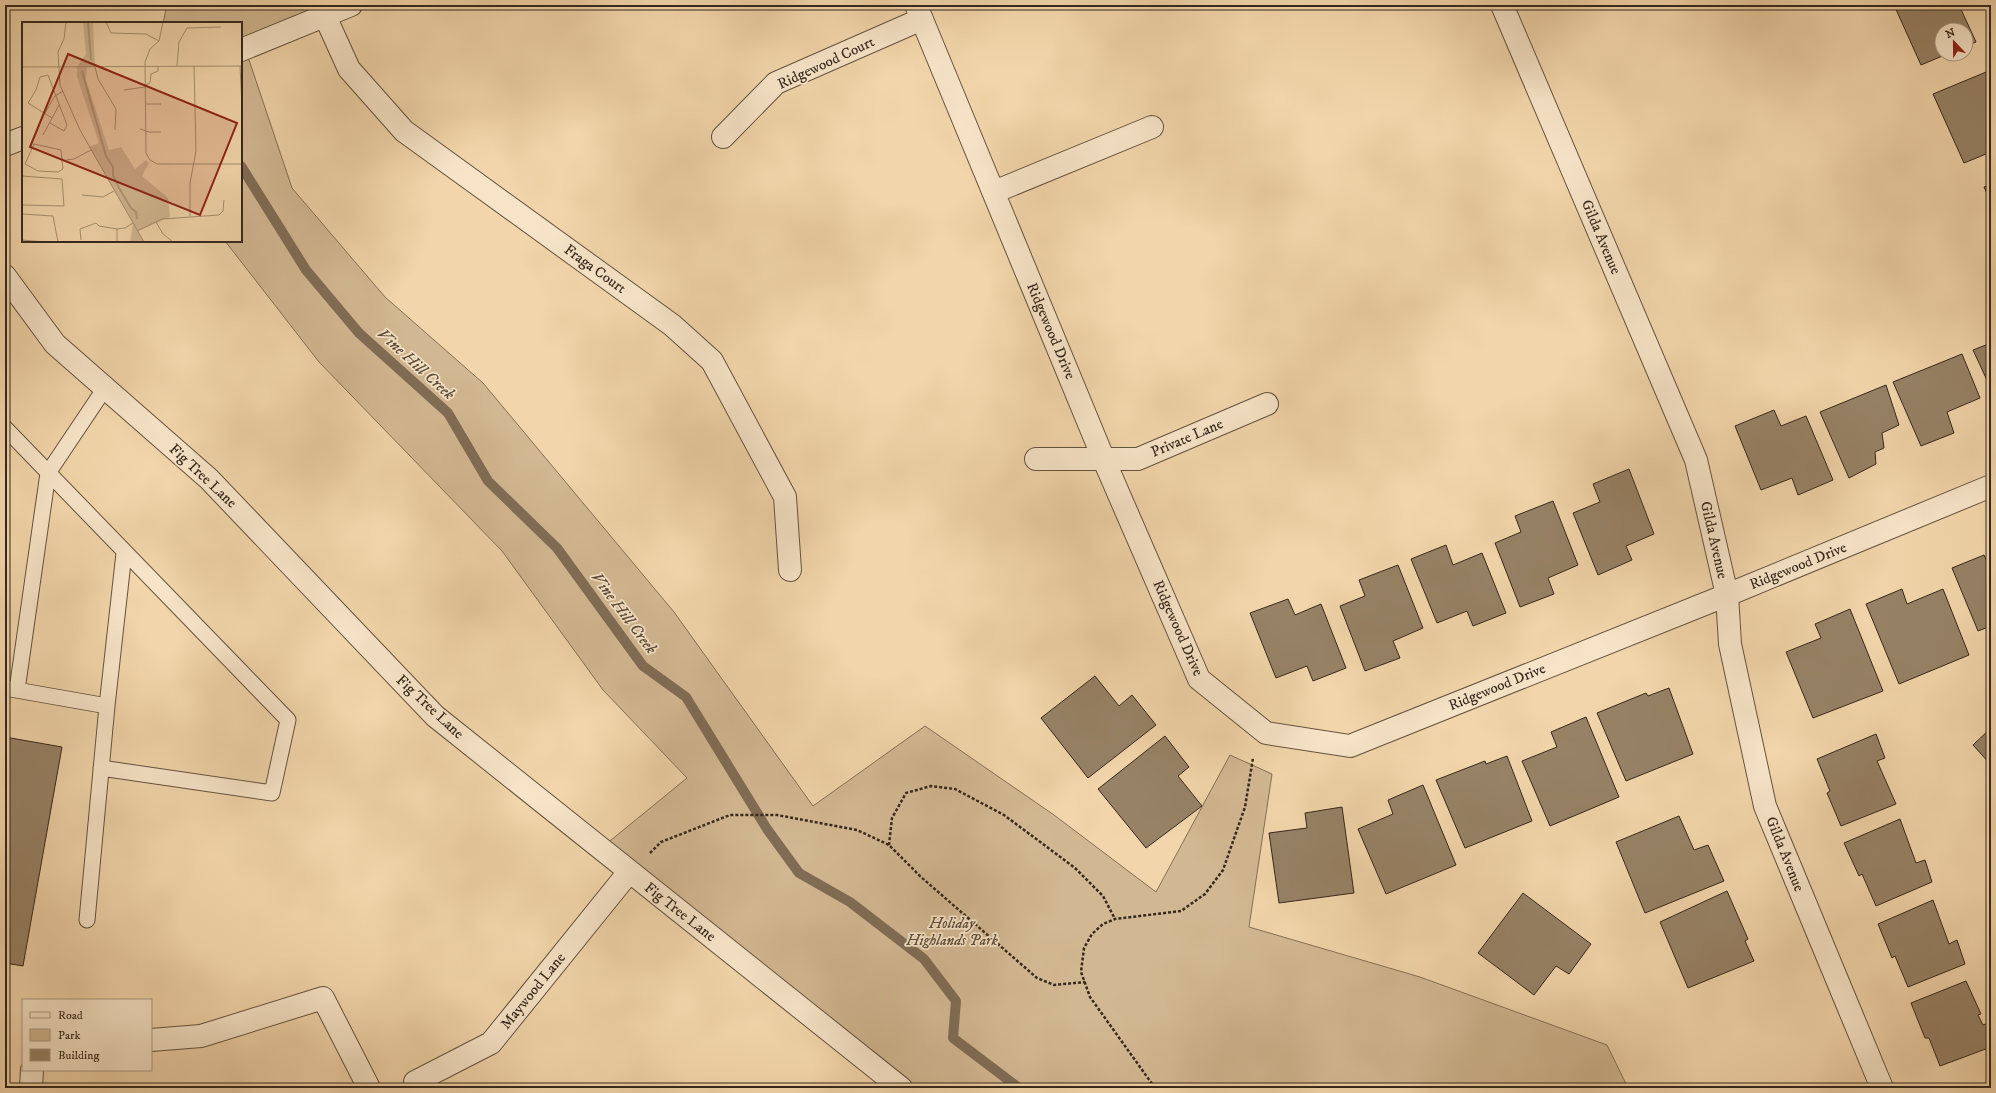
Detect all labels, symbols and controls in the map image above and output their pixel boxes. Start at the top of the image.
inset map [22,22,242,242]
north arrow [1934,22,1974,62]
text: N [1944,25,1957,42]
street label: Ridgewood Court [775,32,878,94]
street label: Gilda Avenue [1577,197,1625,277]
street label: Fraga Court [560,240,630,298]
street label: Ridgewood Drive [1022,280,1080,382]
water label: Vine Hill Creek [373,324,459,404]
street label: Private Lane [1148,414,1226,462]
street label: Fig Tree Lane [165,440,241,512]
street label: Gilda Avenue [1696,499,1732,581]
street label: Ridgewood Drive [1747,538,1849,594]
water label: Vine Hill Creek [587,568,661,658]
street label: Ridgewood Drive [1148,577,1208,679]
street label: Ridgewood Drive [1446,659,1548,715]
street label: Fig Tree Lane [392,671,468,743]
street label: Gilda Avenue [1761,814,1809,894]
street label: Fig Tree Lane [640,878,720,946]
park label: Holiday Highlands Park [905,914,998,950]
street label: Maywood Lane [496,949,570,1033]
legend [22,999,152,1071]
text: Road [58,1008,83,1023]
text: Park [58,1028,80,1043]
text: Building [58,1048,99,1063]

